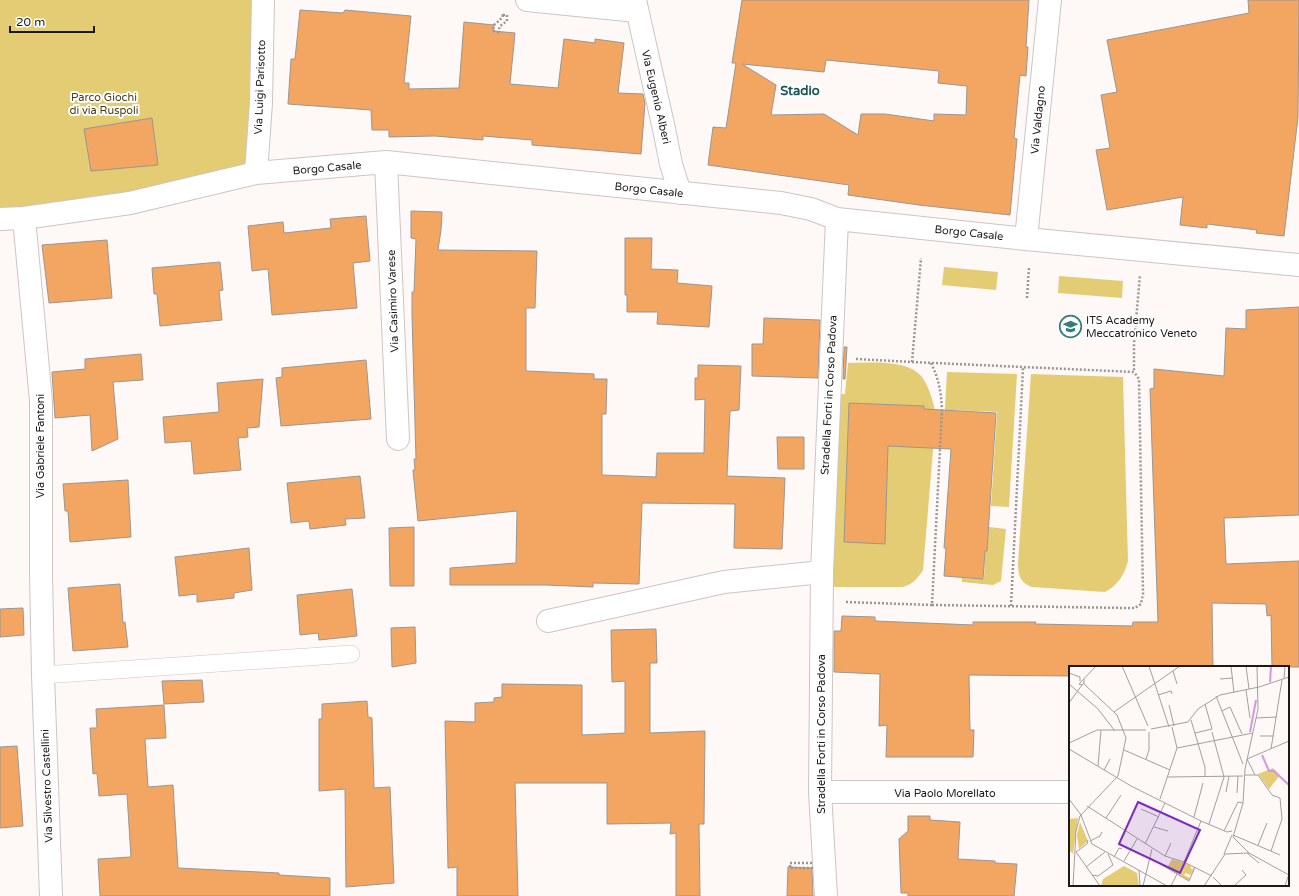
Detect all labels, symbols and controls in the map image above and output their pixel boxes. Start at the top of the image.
scale bar [10,8,94,34]
text: 20 m [16,15,45,29]
street label: Via Luigi Parisotto [252,39,268,135]
street label: Via Eugenio Alberi [639,49,673,145]
district label: Stadio [780,83,820,99]
street label: Via Valdagno [1028,85,1048,155]
park label: Parco Giochi di via Ruspoli [69,91,139,117]
street label: Borgo Casale [292,159,362,177]
street label: Borgo Casale [614,180,684,200]
street label: Borgo Casale [934,223,1004,243]
street label: Via Casimiro Varese [385,250,401,352]
school or university icon: ITS Academy Meccatronico Veneto [1058,313,1084,339]
place label: ITS Academy Meccatronico Veneto [1086,314,1197,340]
street label: Stradella Forti in Corso Padova [818,315,840,475]
street label: Via Gabriele Fantoni [34,394,47,498]
street label: Stradella Forti in Corso Padova [815,654,828,814]
inset map [1069,666,1289,886]
street label: Via Silvestro Castellini [39,729,55,843]
street label: Via Paolo Morellato [894,787,996,800]

